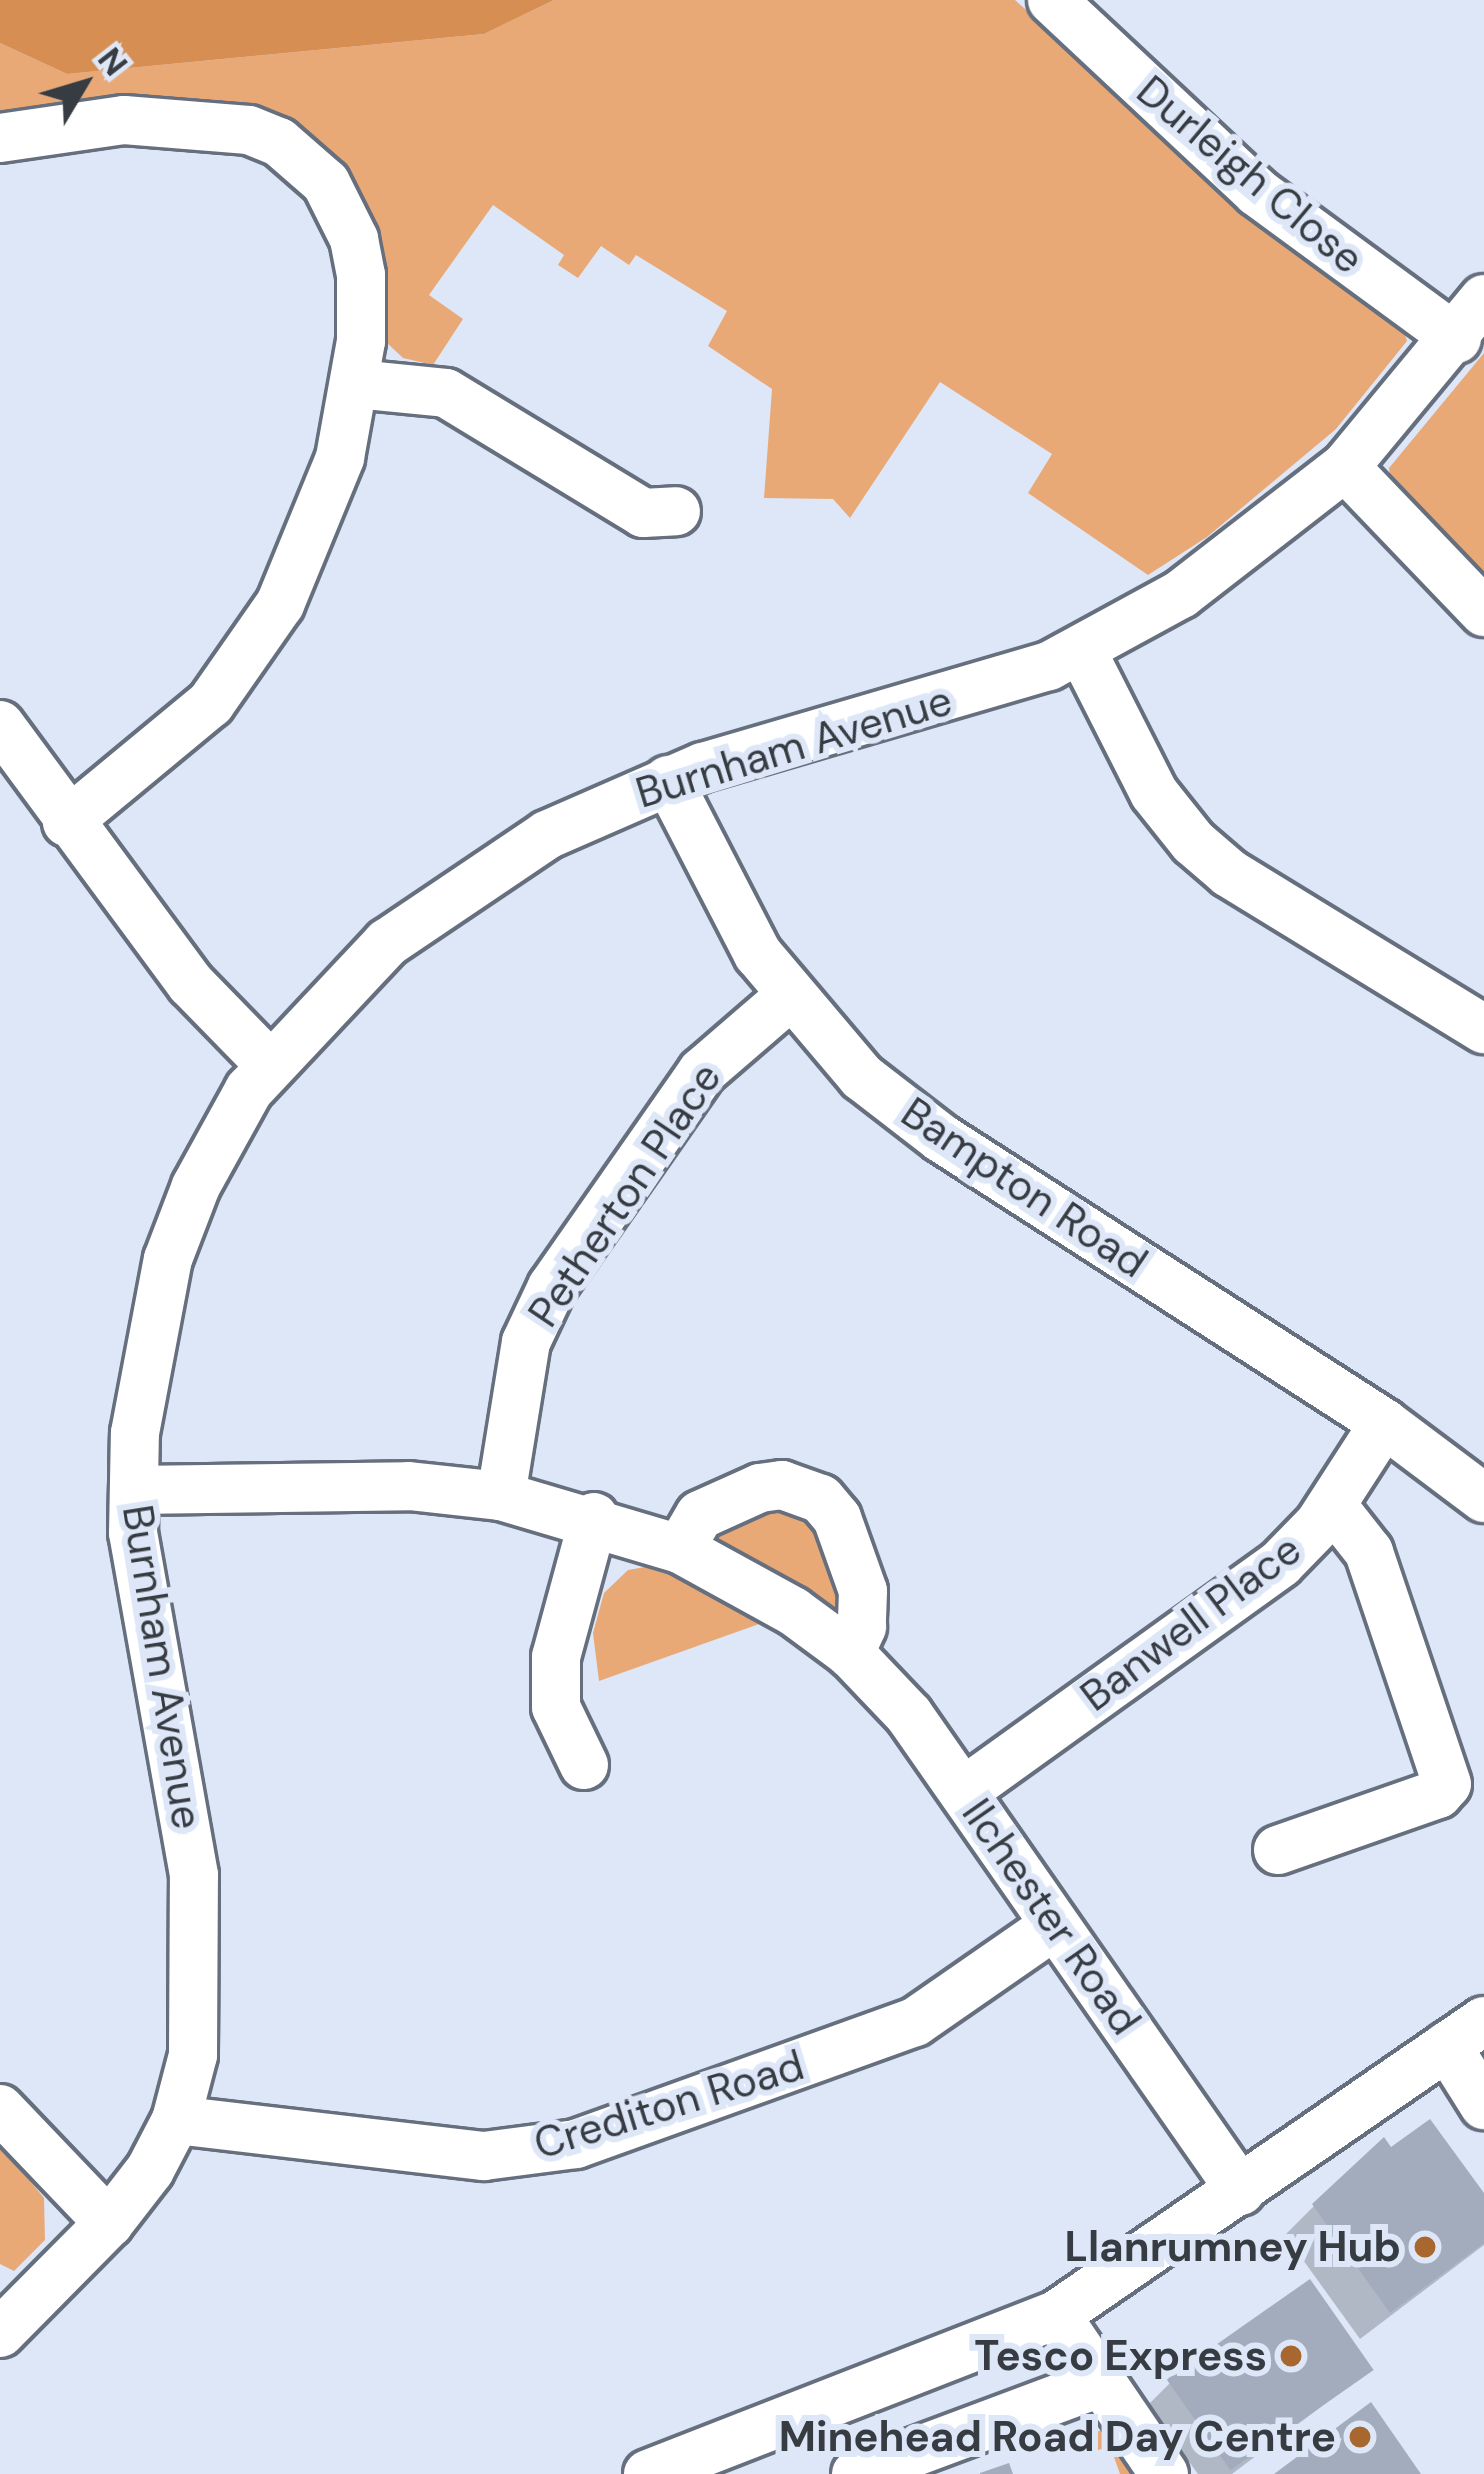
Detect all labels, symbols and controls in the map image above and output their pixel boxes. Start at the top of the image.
north arrow [24,24,144,144]
text: N [88,39,137,84]
street label: Durleigh Close [1127,66,1373,284]
street label: Burnham Avenue [630,675,958,819]
street label: Petherton Place [518,1054,732,1336]
street label: Bampton Road [892,1087,1156,1289]
street label: Burnham Avenue [112,1501,212,1833]
street label: Banwell Place [1071,1524,1311,1722]
street label: Ilchester Road [951,1790,1151,2044]
street label: Crediton Road [528,2040,810,2170]
place label: Llanrumney Hub [1064,2222,1401,2272]
marker: Llanrumney Hub [1412,2234,1438,2260]
place label: Tesco Express [974,2331,1267,2381]
marker: Tesco Express [1278,2343,1304,2369]
place label: Minehead Road Day Centre [779,2412,1336,2462]
marker: Minehead Road Day Centre [1347,2424,1373,2450]

